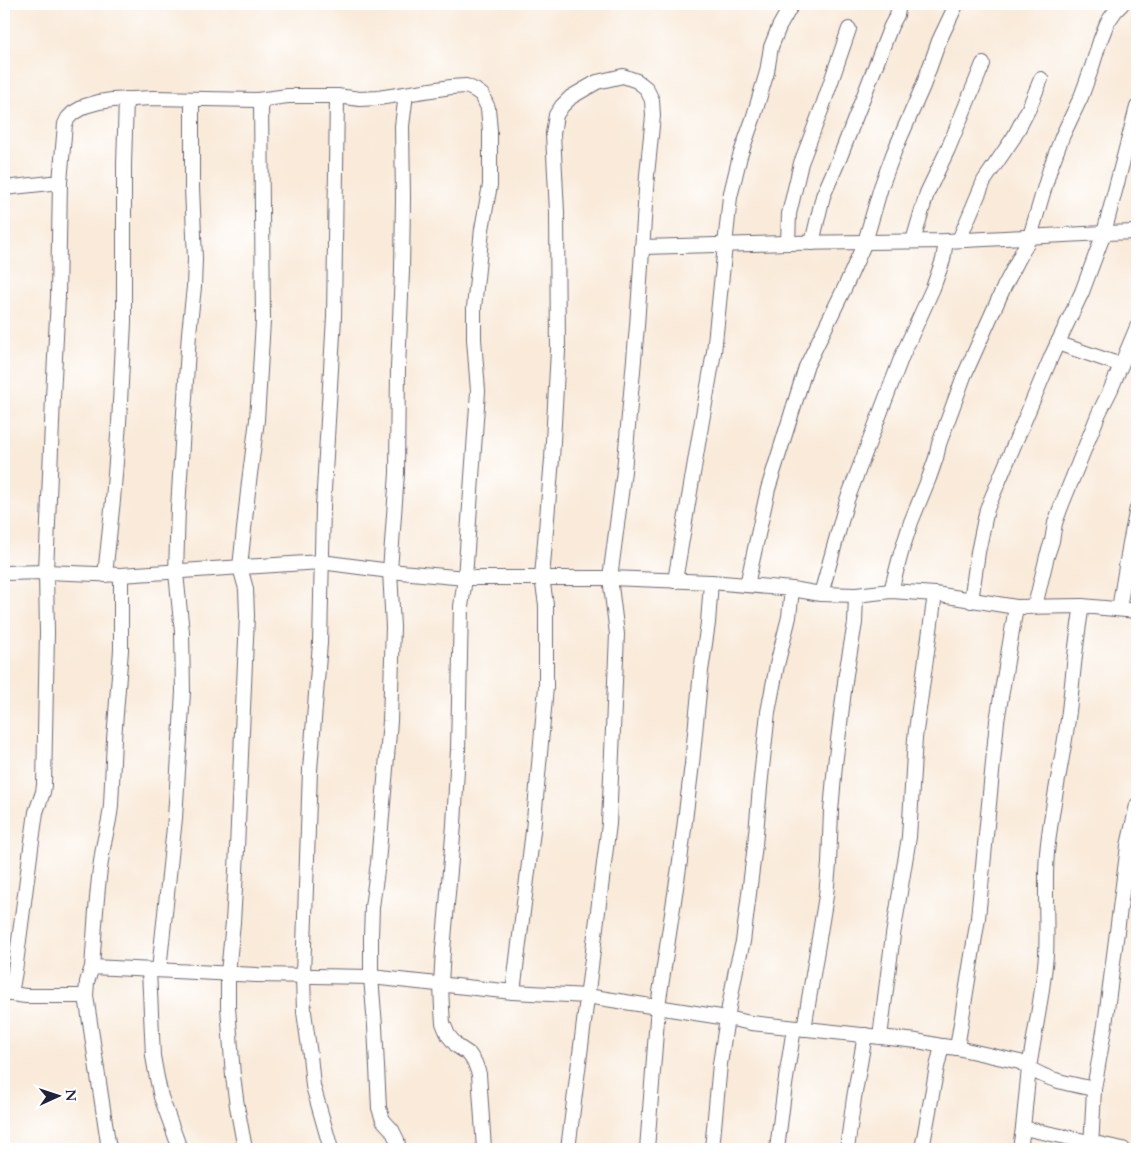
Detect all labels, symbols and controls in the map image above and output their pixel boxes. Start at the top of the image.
north arrow [32,1070,82,1120]
text: N [61,1089,80,1102]

